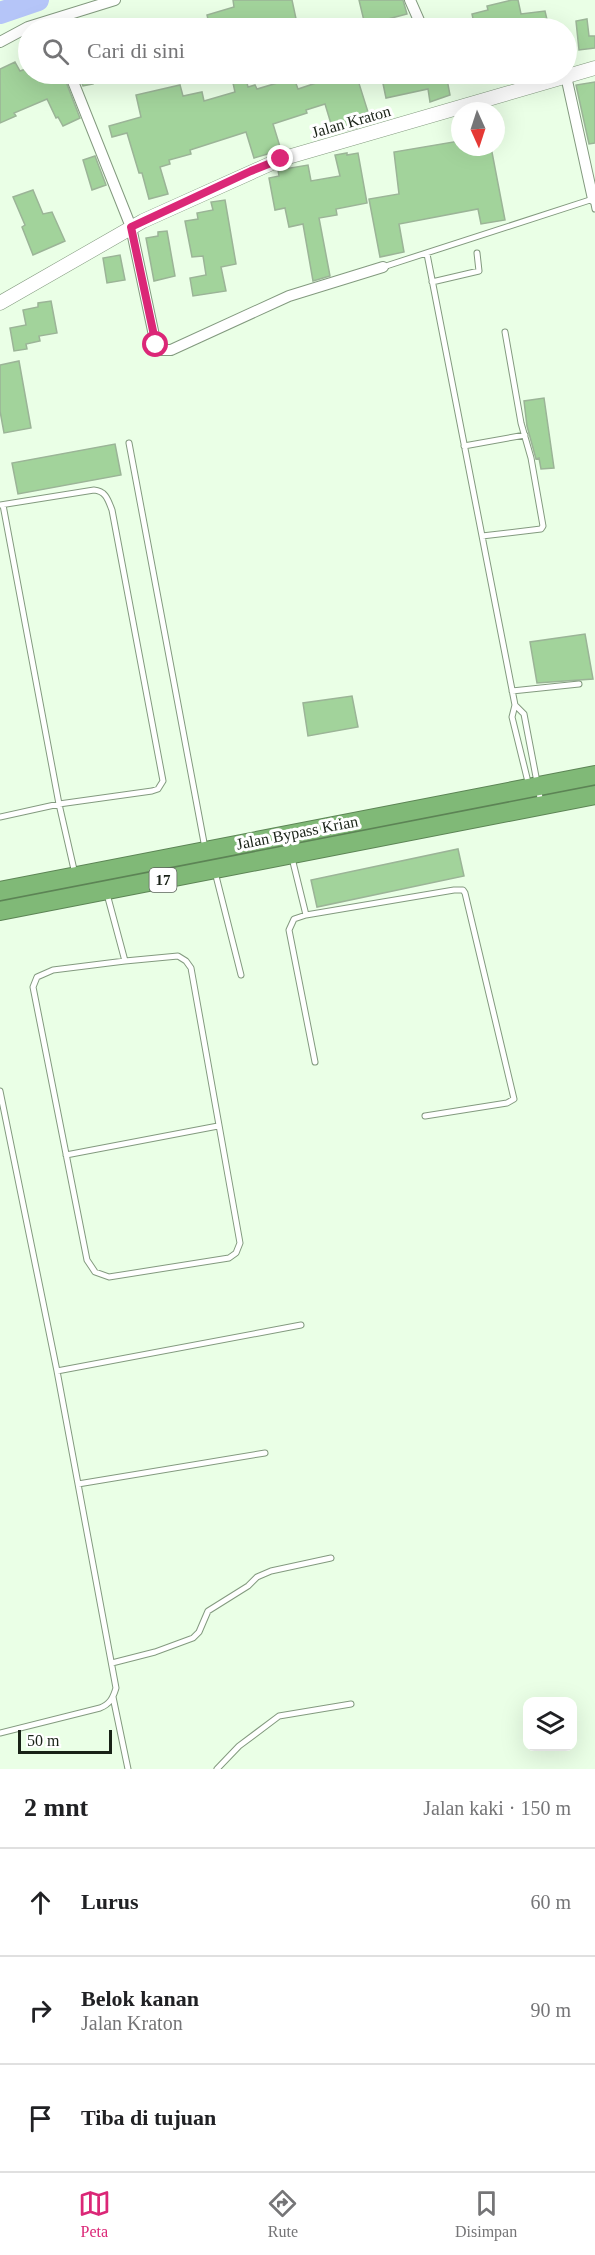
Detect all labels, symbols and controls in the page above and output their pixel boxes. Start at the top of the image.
search box [18,18,577,84]
icon: search [39,35,72,68]
text: Cari di sini [87,38,185,63]
street label: Jalan Kraton [310,102,393,141]
north arrow [451,102,505,156]
route end [267,145,293,171]
route start [142,331,168,357]
street label: Jalan Bypass Krian [235,812,360,854]
road number: 17 [150,868,176,892]
map controls [523,1697,577,1751]
button: layers [523,1697,577,1751]
scale bar [18,1727,112,1754]
text: 50 m [27,1732,59,1749]
text: 2 mnt [24,1793,88,1822]
text: Jalan kaki · 150 m [423,1797,571,1819]
icon: ahead [24,1886,57,1919]
text: Lurus [81,1889,138,1914]
text: 60 m [530,1891,571,1913]
text: Belok kanan [81,1986,199,2011]
icon: right [24,1994,57,2027]
text: 90 m [530,1999,571,2021]
text: Jalan Kraton [81,2012,183,2034]
icon: arrive [24,2102,57,2135]
text: Tiba di tujuan [81,2105,216,2130]
tab: Peta [78,2187,111,2241]
tab: Rute [266,2187,299,2241]
tab: Disimpan [455,2187,517,2241]

